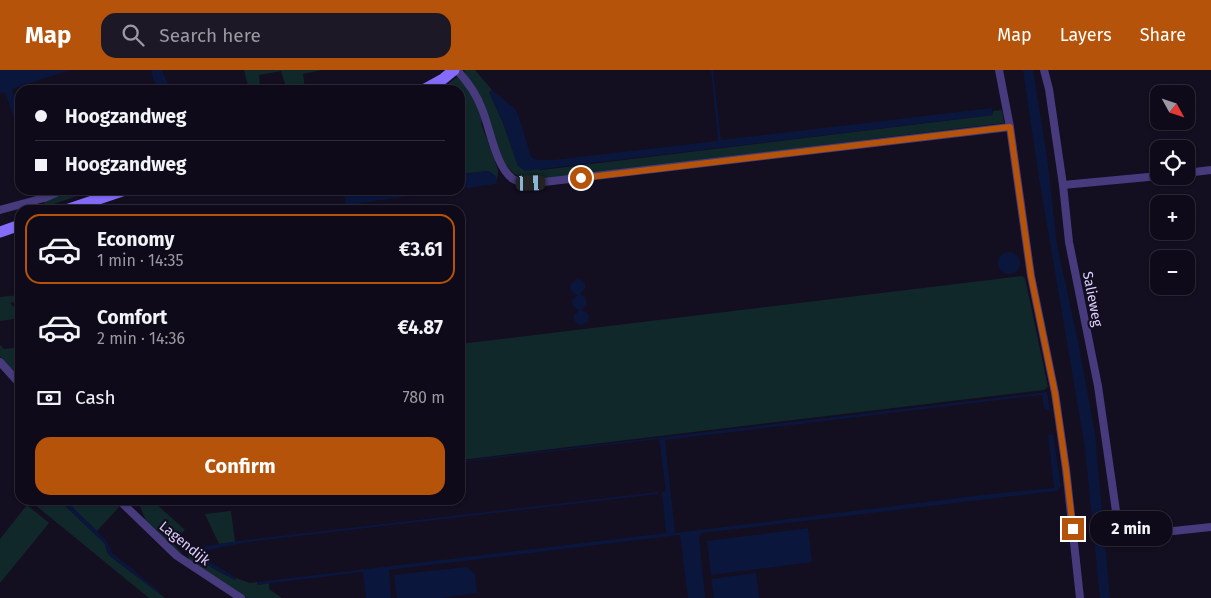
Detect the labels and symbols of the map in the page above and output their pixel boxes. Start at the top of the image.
north arrow [1150,85,1195,130]
route start [570,167,592,189]
car [515,175,546,191]
street label: Salieweg [1079,270,1106,329]
callout: 2 min [1090,512,1173,546]
street label: Lagendijk [156,518,214,570]
route end [1062,518,1084,540]

